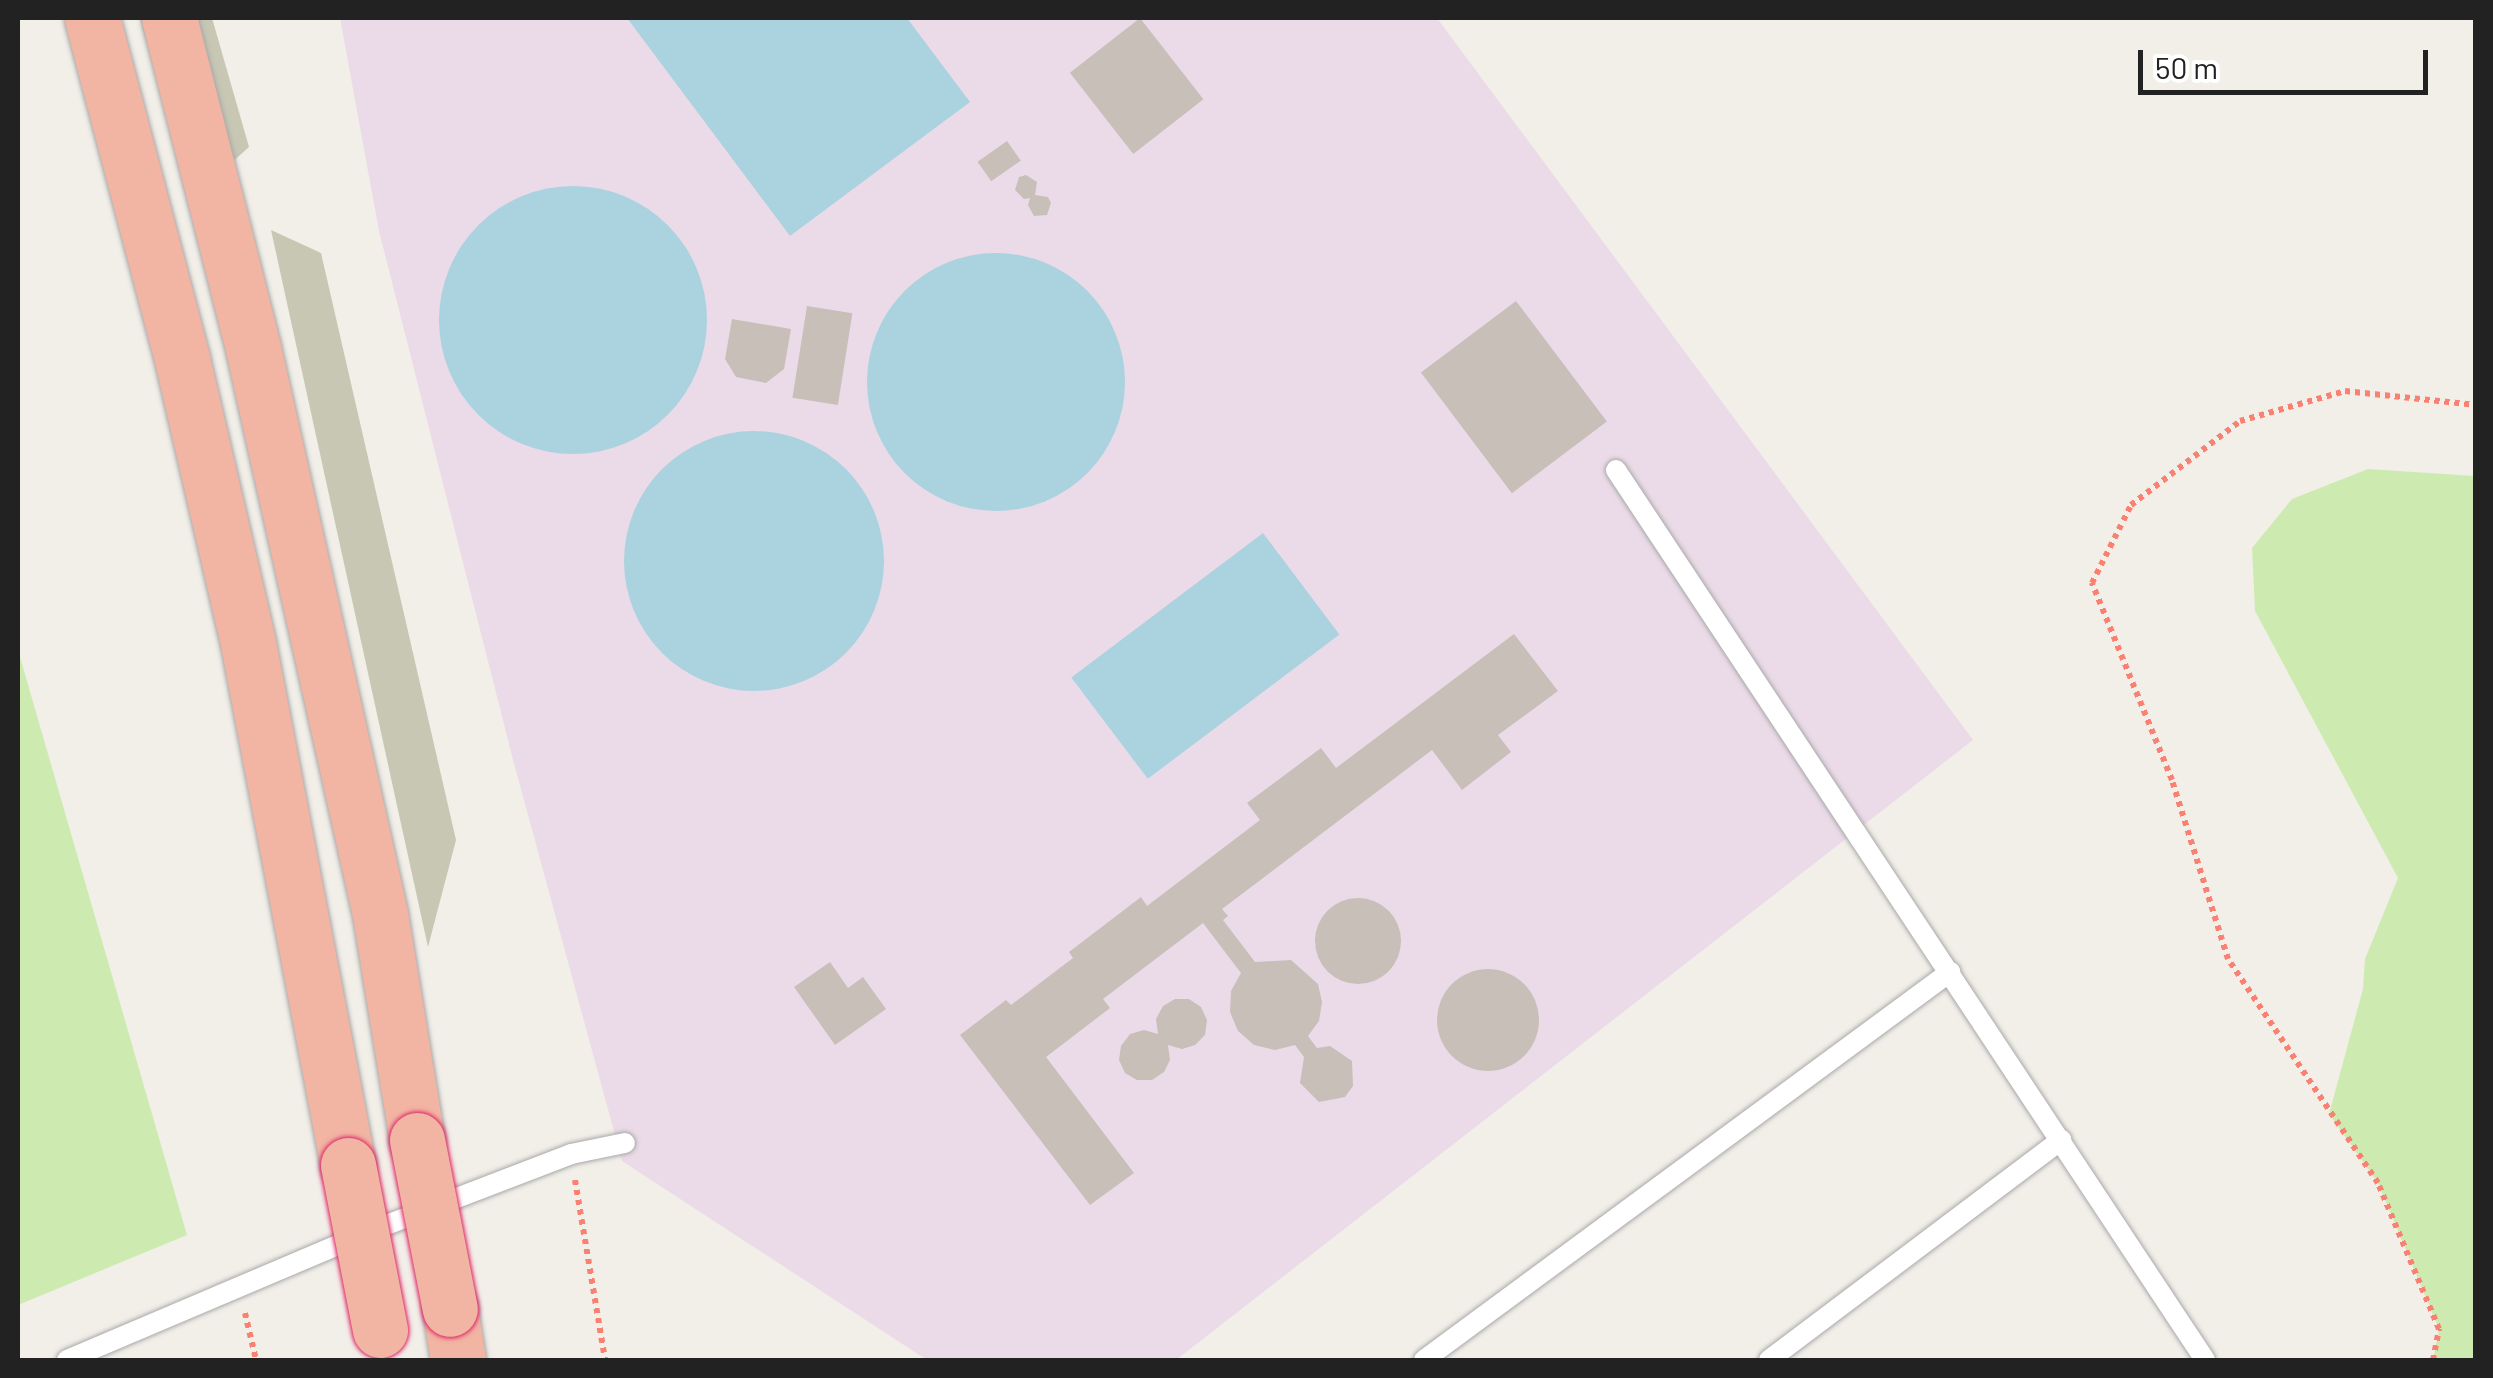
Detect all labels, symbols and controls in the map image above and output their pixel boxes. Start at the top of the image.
scale bar [2143,30,2433,92]
text: 50 m [2155,49,2218,85]

